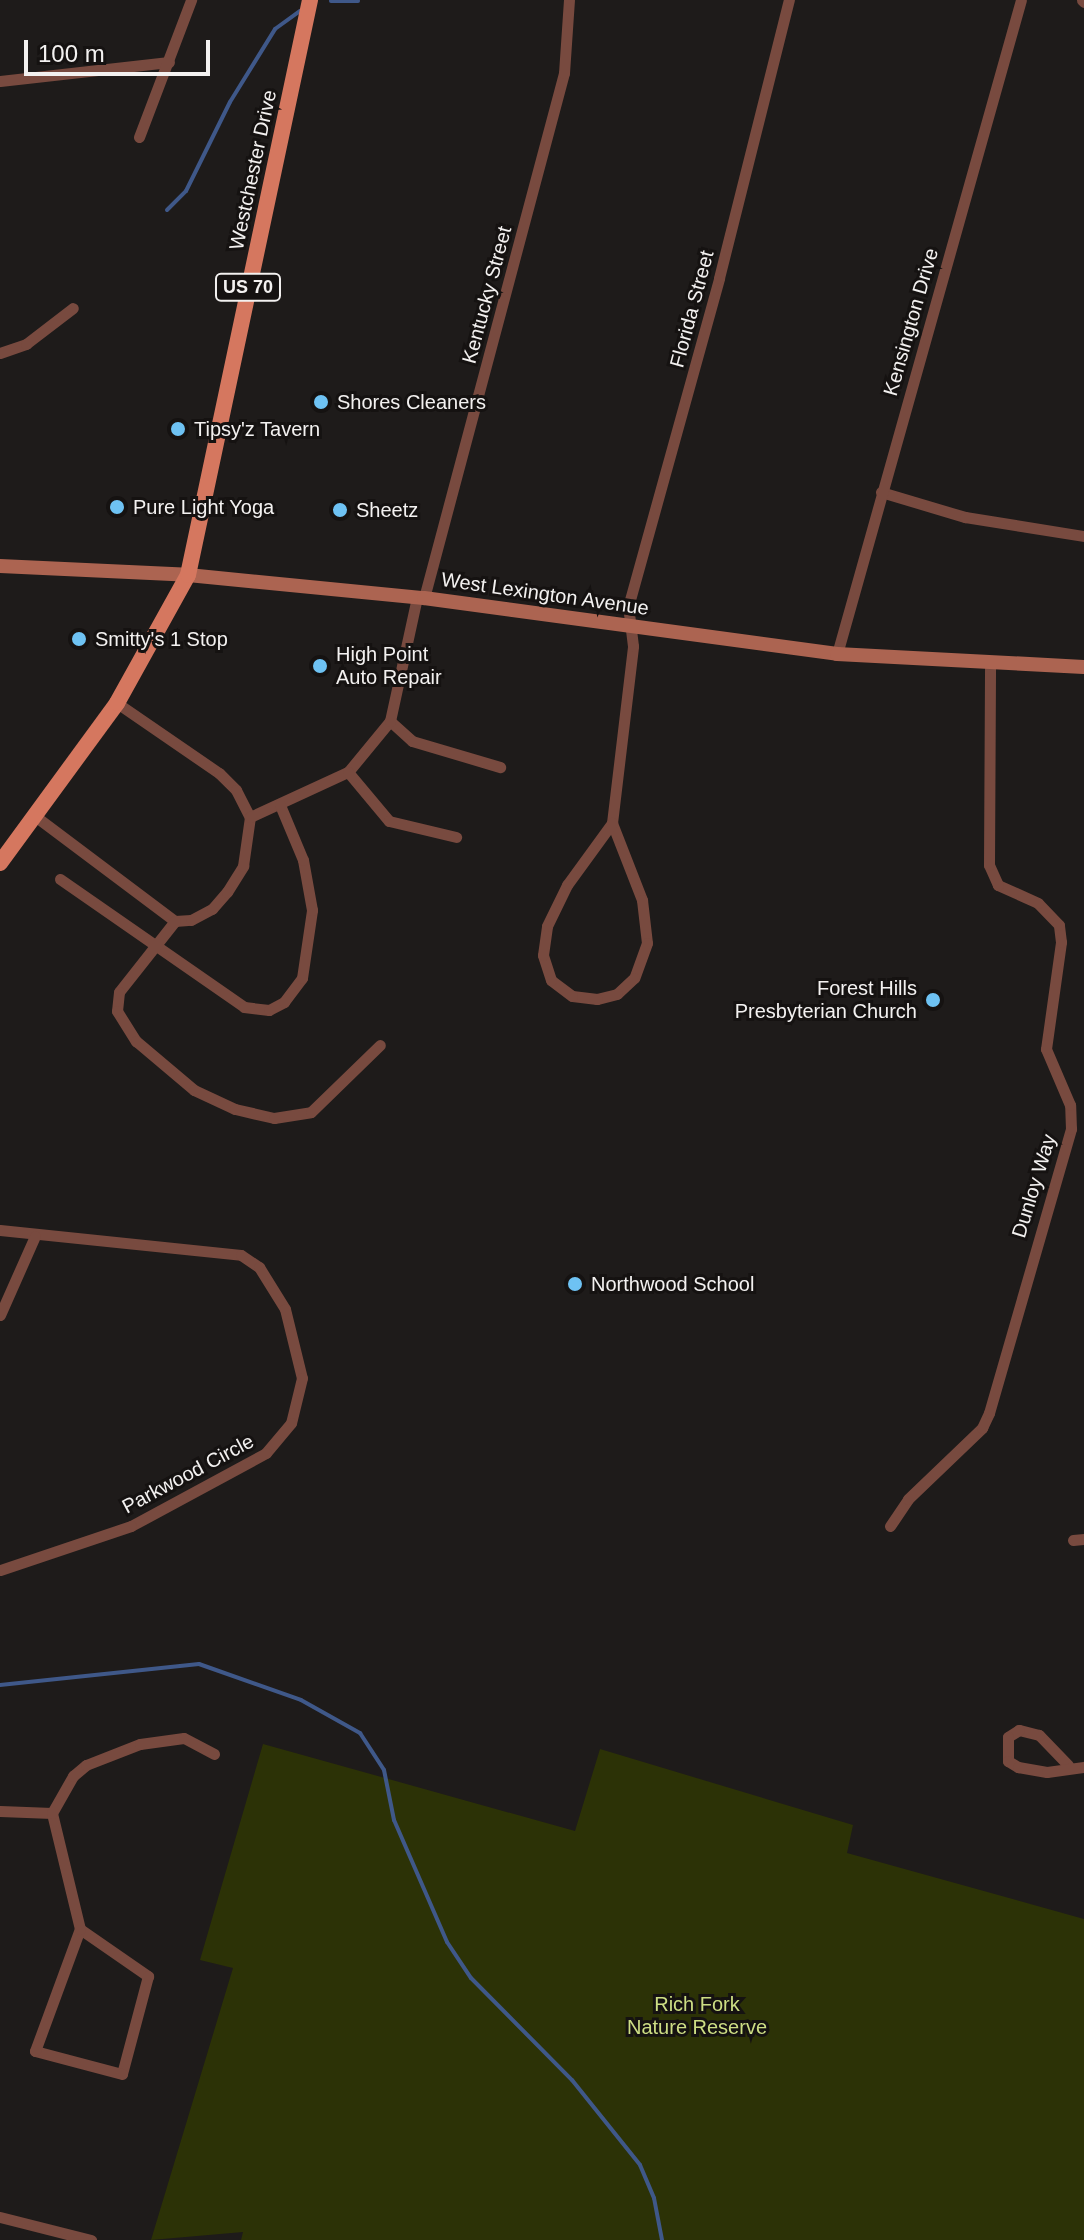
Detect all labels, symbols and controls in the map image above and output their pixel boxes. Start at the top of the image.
scale bar [28,24,214,74]
text: 100 m [38,40,105,67]
street label: Westchester Drive [224,88,282,252]
street label: Kentucky Street [457,224,517,366]
street label: Kensington Drive [878,245,944,399]
street label: Florida Street [665,248,719,370]
road number: US 70 [214,273,282,301]
place label: Shores Cleaners [337,390,486,414]
marker: Shores Cleaners [312,393,330,411]
place label: Tipsy'z Tavern [194,417,320,441]
marker: Tipsy'z Tavern [169,420,187,438]
place label: Pure Light Yoga [133,495,275,519]
marker: Pure Light Yoga [108,498,126,516]
place label: Sheetz [356,498,418,522]
marker: Sheetz [331,501,349,519]
street label: West Lexington Avenue [439,567,651,621]
place label: Smitty's 1 Stop [95,627,228,651]
marker: Smitty's 1 Stop [70,630,88,648]
place label: High Point Auto Repair [336,642,442,689]
marker: High Point Auto Repair [311,657,329,675]
place label: Forest Hills Presbyterian Church [735,976,917,1023]
marker: Forest Hills Presbyterian Church [924,991,942,1009]
street label: Dunloy Way [1007,1131,1061,1241]
place label: Northwood School [591,1272,754,1296]
marker: Northwood School [566,1275,584,1293]
street label: Parkwood Circle [118,1429,258,1519]
park label: Rich Fork Nature Reserve [627,1993,767,2040]

